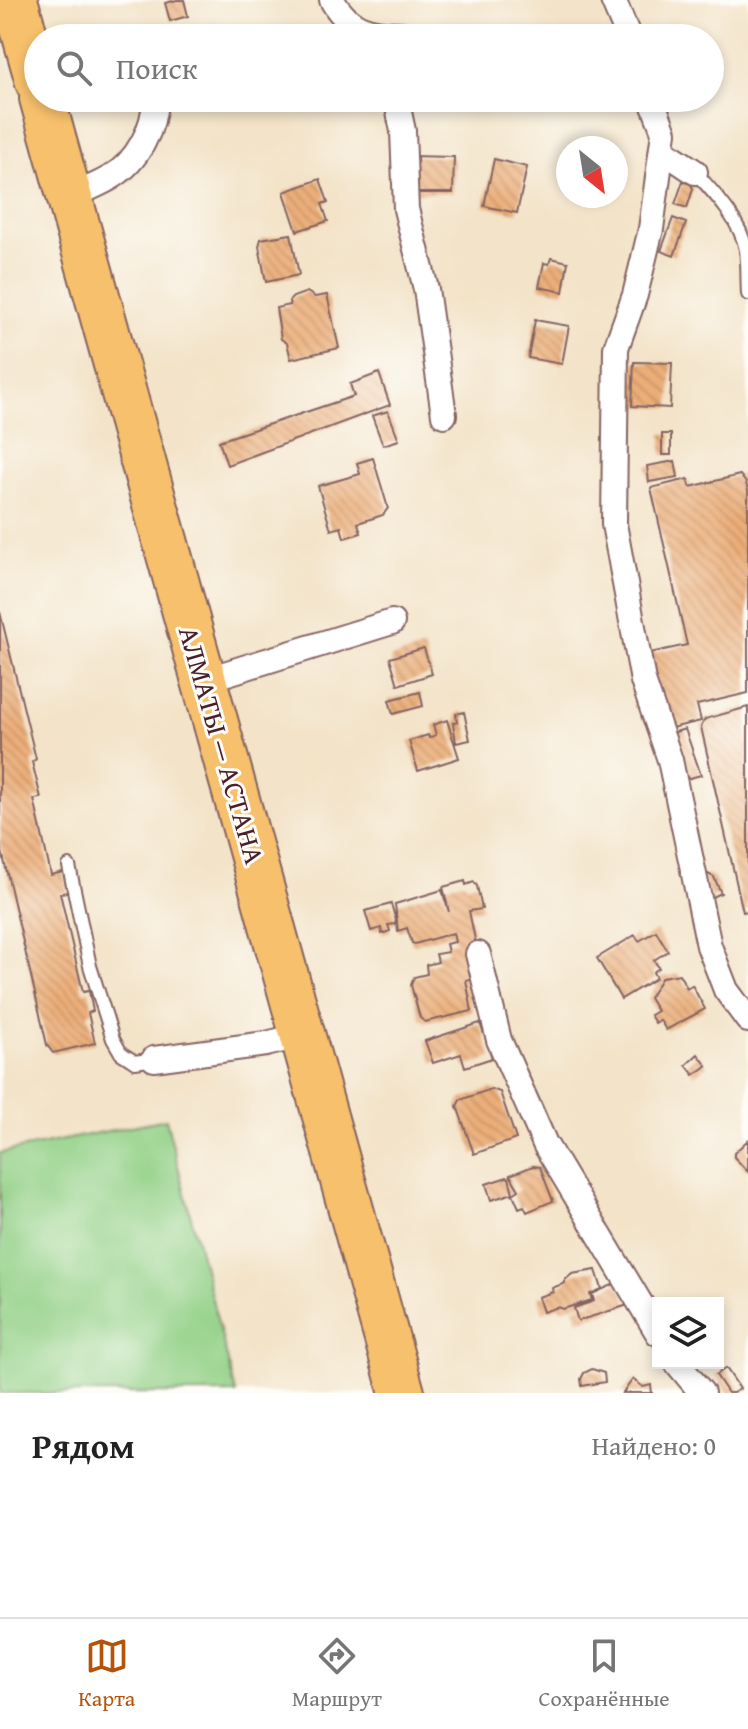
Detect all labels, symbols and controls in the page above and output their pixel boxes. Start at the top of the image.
search box [24,24,724,112]
icon: search [52,46,96,90]
text: Поиск [116,46,198,90]
north arrow [556,136,628,208]
street label: АЛМАТЫ — АСТАНА [169,621,276,869]
map controls [652,1297,724,1369]
button: layers [652,1297,724,1369]
text: Рядом [32,1421,135,1470]
text: Найдено: 0 [592,1426,716,1465]
tab: Карта [78,1634,135,1714]
tab: Маршрут [292,1634,382,1714]
tab: Сохранённые [539,1634,670,1714]

